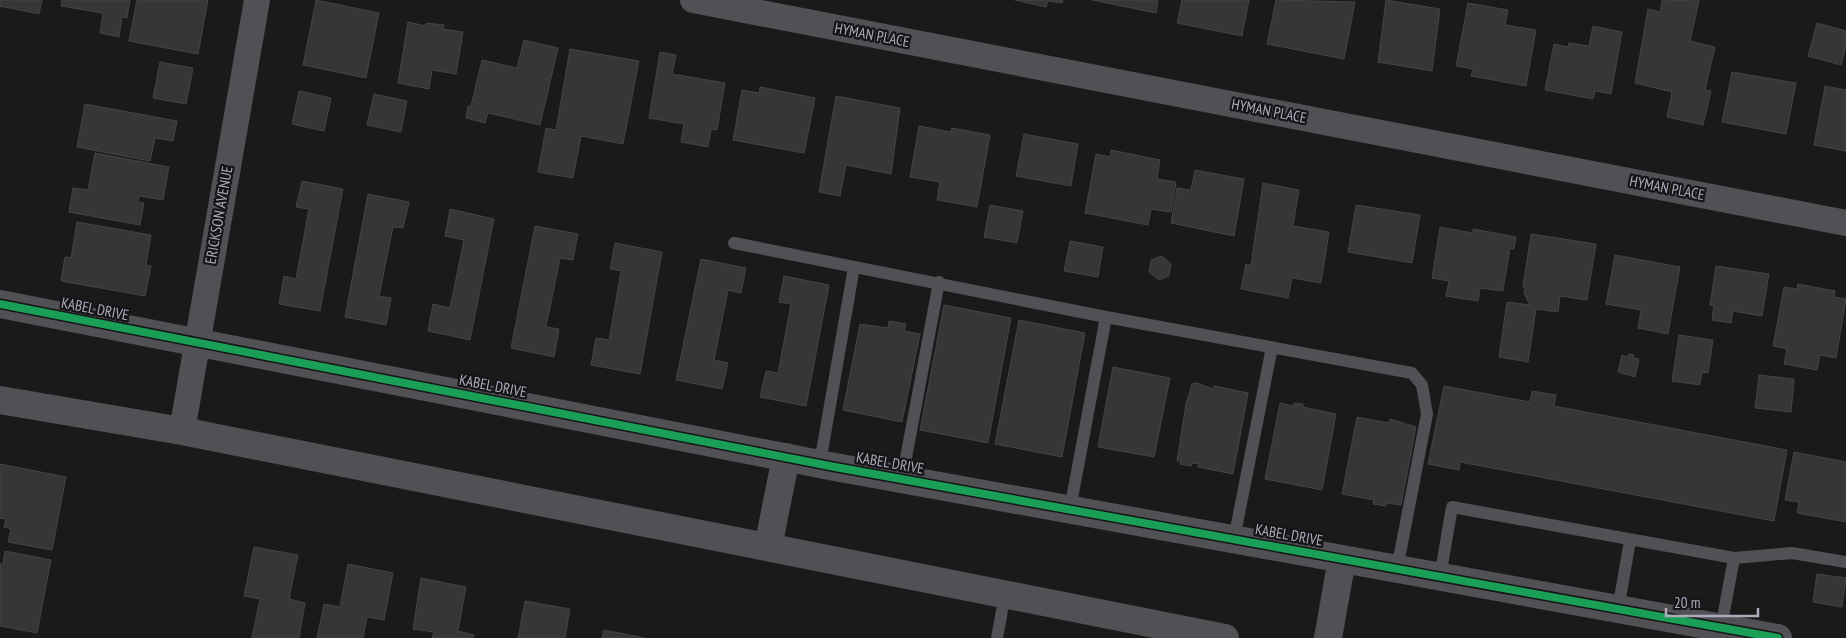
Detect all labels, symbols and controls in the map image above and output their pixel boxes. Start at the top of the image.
street label: HYMAN PLACE [833,18,911,51]
street label: HYMAN PLACE [1230,94,1308,127]
street label: ERICKSON AVENUE [201,164,236,265]
street label: HYMAN PLACE [1628,171,1706,204]
street label: KABEL DRIVE [60,293,131,324]
street label: KABEL DRIVE [458,370,529,401]
street label: KABEL DRIVE [855,447,925,478]
street label: KABEL DRIVE [1254,519,1324,550]
scale bar [1666,586,1758,618]
text: 20 m [1674,593,1700,612]

